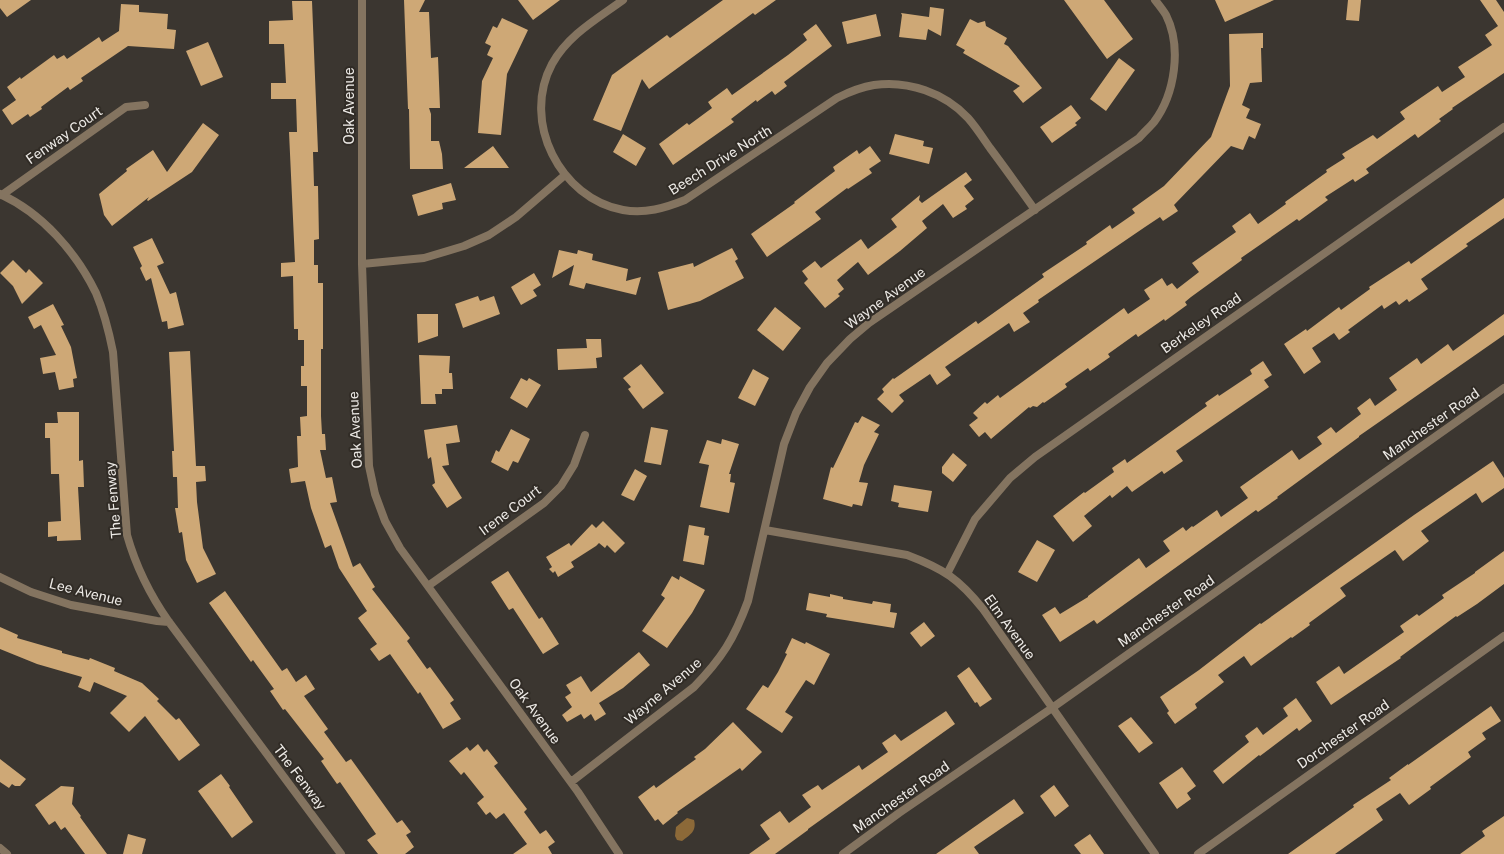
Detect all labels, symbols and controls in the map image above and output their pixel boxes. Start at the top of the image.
street label: Oak Avenue [341,67,357,145]
street label: Fenway Court [23,103,105,167]
street label: Beech Drive North [666,122,774,198]
street label: Wayne Avenue [842,264,928,332]
street label: Berkeley Road [1158,289,1244,357]
street label: Manchester Road [1380,385,1482,463]
street label: Oak Avenue [345,391,365,469]
street label: The Fenway [102,460,124,539]
street label: Irene Court [476,482,544,538]
street label: Manchester Road [1115,572,1217,650]
street label: Lee Avenue [48,575,124,609]
street label: Elm Avenue [981,591,1039,663]
street label: Wayne Avenue [621,654,705,728]
street label: Oak Avenue [506,675,564,747]
street label: Dorchester Road [1294,696,1392,772]
street label: The Fenway [270,741,330,813]
street label: Manchester Road [850,758,952,836]

